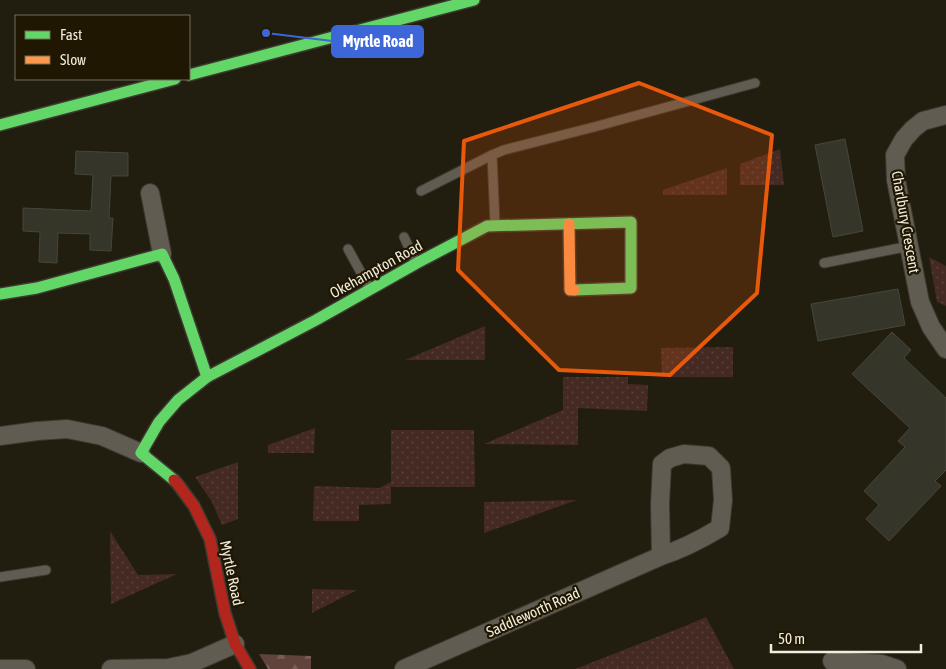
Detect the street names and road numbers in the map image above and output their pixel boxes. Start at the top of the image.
street label: Charlbury Crescent [889,169,923,275]
street label: Okehampton Road [327,237,425,301]
street label: Myrtle Road [217,539,247,607]
street label: Saddleworth Road [484,584,582,640]

